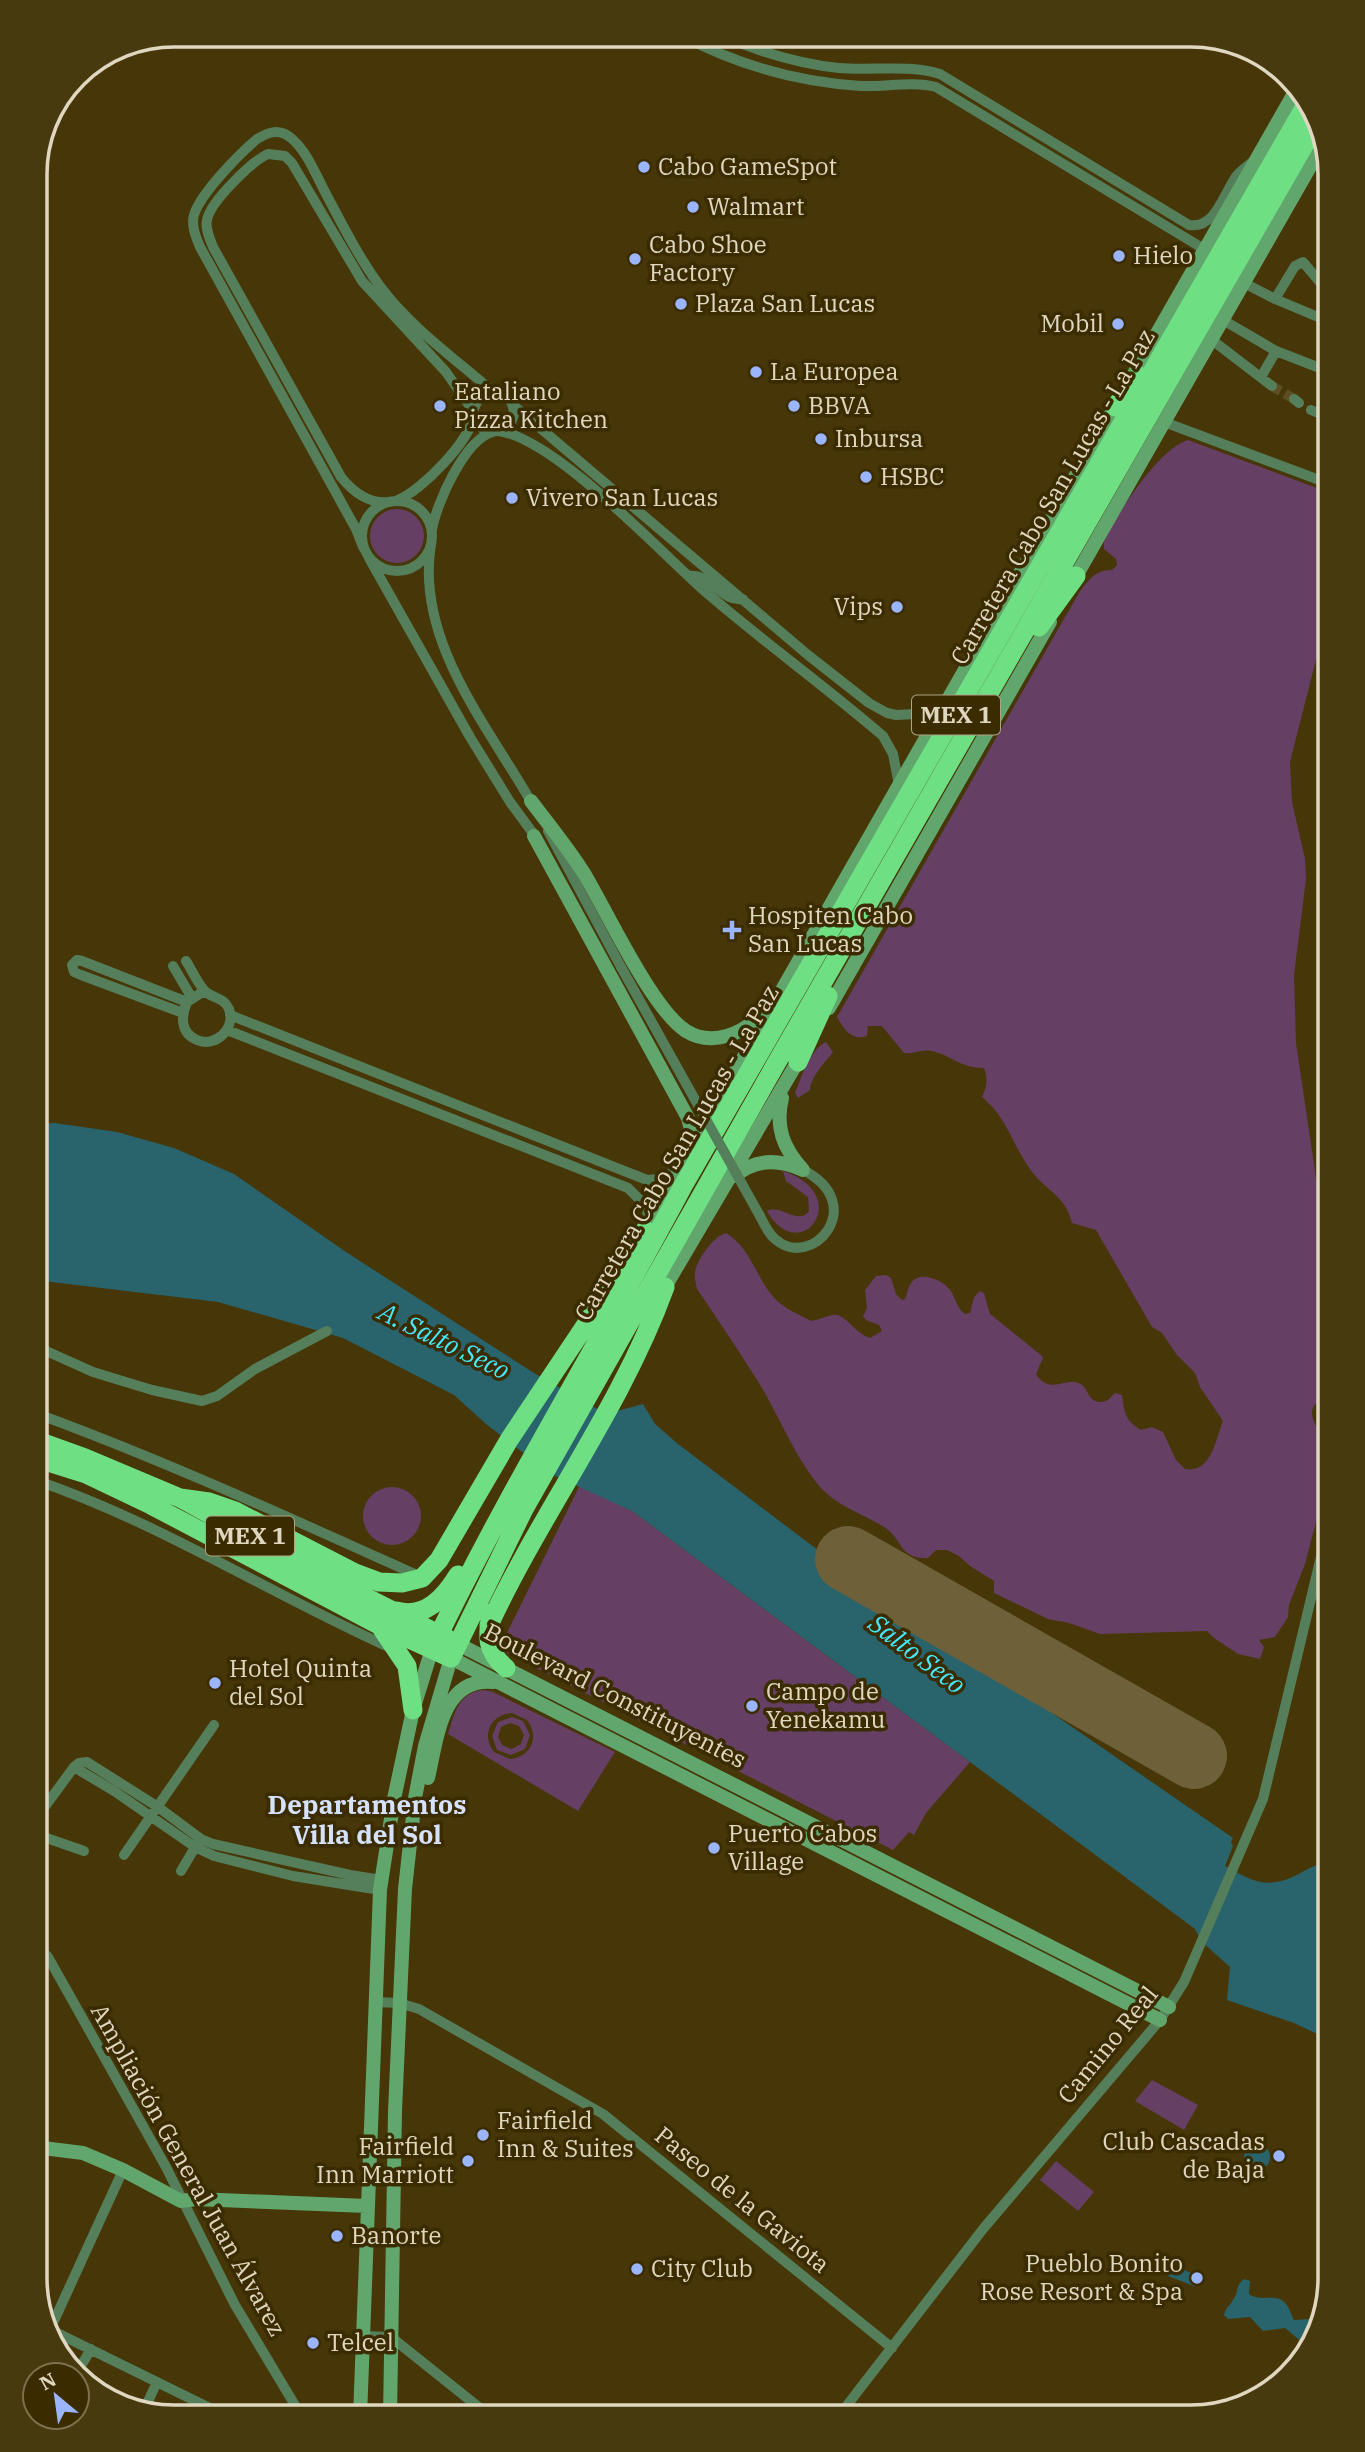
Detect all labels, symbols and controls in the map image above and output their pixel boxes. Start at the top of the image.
place label: Cabo GameSpot [658,150,837,182]
marker: Cabo GameSpot [636,159,652,175]
place label: Walmart [707,190,804,222]
marker: Walmart [685,199,701,215]
place label: Cabo Shoe Factory [649,228,767,288]
place label: Hielo [1133,239,1193,271]
marker: Hielo [1111,248,1127,264]
marker: Cabo Shoe Factory [627,251,643,267]
place label: Plaza San Lucas [695,287,875,319]
marker: Plaza San Lucas [673,296,689,312]
place label: Mobil [1040,307,1104,339]
marker: Mobil [1110,316,1126,332]
street label: Carretera Cabo San Lucas - La Paz [943,323,1162,670]
place label: La Europea [770,355,899,387]
marker: La Europea [748,364,764,380]
place label: Eataliano Pizza Kitchen [454,375,608,435]
place label: BBVA [808,389,871,421]
marker: Eataliano Pizza Kitchen [432,398,448,414]
marker: BBVA [786,398,802,414]
place label: Inbursa [835,422,923,454]
marker: Inbursa [813,431,829,447]
place label: HSBC [880,460,945,492]
marker: HSBC [858,469,874,485]
place label: Vivero San Lucas [526,481,718,513]
marker: Vivero San Lucas [504,490,520,506]
place label: Vips [834,590,883,622]
marker: Vips [889,599,905,615]
road number: MEX 1 [912,695,1000,734]
place label: Hospiten Cabo San Lucas [748,899,913,959]
marker: Hospiten Cabo San Lucas [722,920,742,940]
street label: Carretera Cabo San Lucas - La Paz [567,979,786,1326]
water label: A. Salto Seco [372,1293,516,1386]
road number: MEX 1 [206,1516,294,1555]
water label: Salto Seco [862,1605,973,1701]
street label: Boulevard Constituyentes [479,1615,752,1775]
place label: Hotel Quinta del Sol [229,1652,372,1712]
marker: Hotel Quinta del Sol [207,1675,223,1691]
place label: Campo de Yenekamu [766,1675,886,1735]
marker: Campo de Yenekamu [744,1698,760,1714]
district label: Departamentos Villa del Sol [268,1787,466,1851]
place label: Puerto Cabos Village [728,1817,877,1877]
marker: Puerto Cabos Village [706,1840,722,1856]
street label: Camino Real [1050,1979,1164,2110]
street label: Ampliación General Juan Álvarez [84,1998,294,2341]
place label: Fairfield Inn & Suites [497,2104,634,2164]
street label: Paseo de la Gaviota [649,2119,837,2280]
place label: Club Cascadas de Baja [1102,2125,1265,2185]
marker: Fairfield Inn & Suites [475,2127,491,2143]
place label: Fairfield Inn Marriott [316,2130,454,2190]
marker: Club Cascadas de Baja [1271,2148,1287,2164]
marker: Fairfield Inn Marriott [460,2153,476,2169]
place label: Banorte [351,2219,441,2251]
marker: Banorte [329,2228,345,2244]
place label: Pueblo Bonito Rose Resort & Spa [980,2247,1183,2307]
place label: City Club [651,2252,753,2284]
marker: City Club [629,2261,645,2277]
marker: Pueblo Bonito Rose Resort & Spa [1189,2270,1205,2286]
place label: Telcel [327,2326,394,2358]
marker: Telcel [305,2335,321,2351]
north arrow [21,2361,91,2431]
text: N [35,2367,60,2395]

